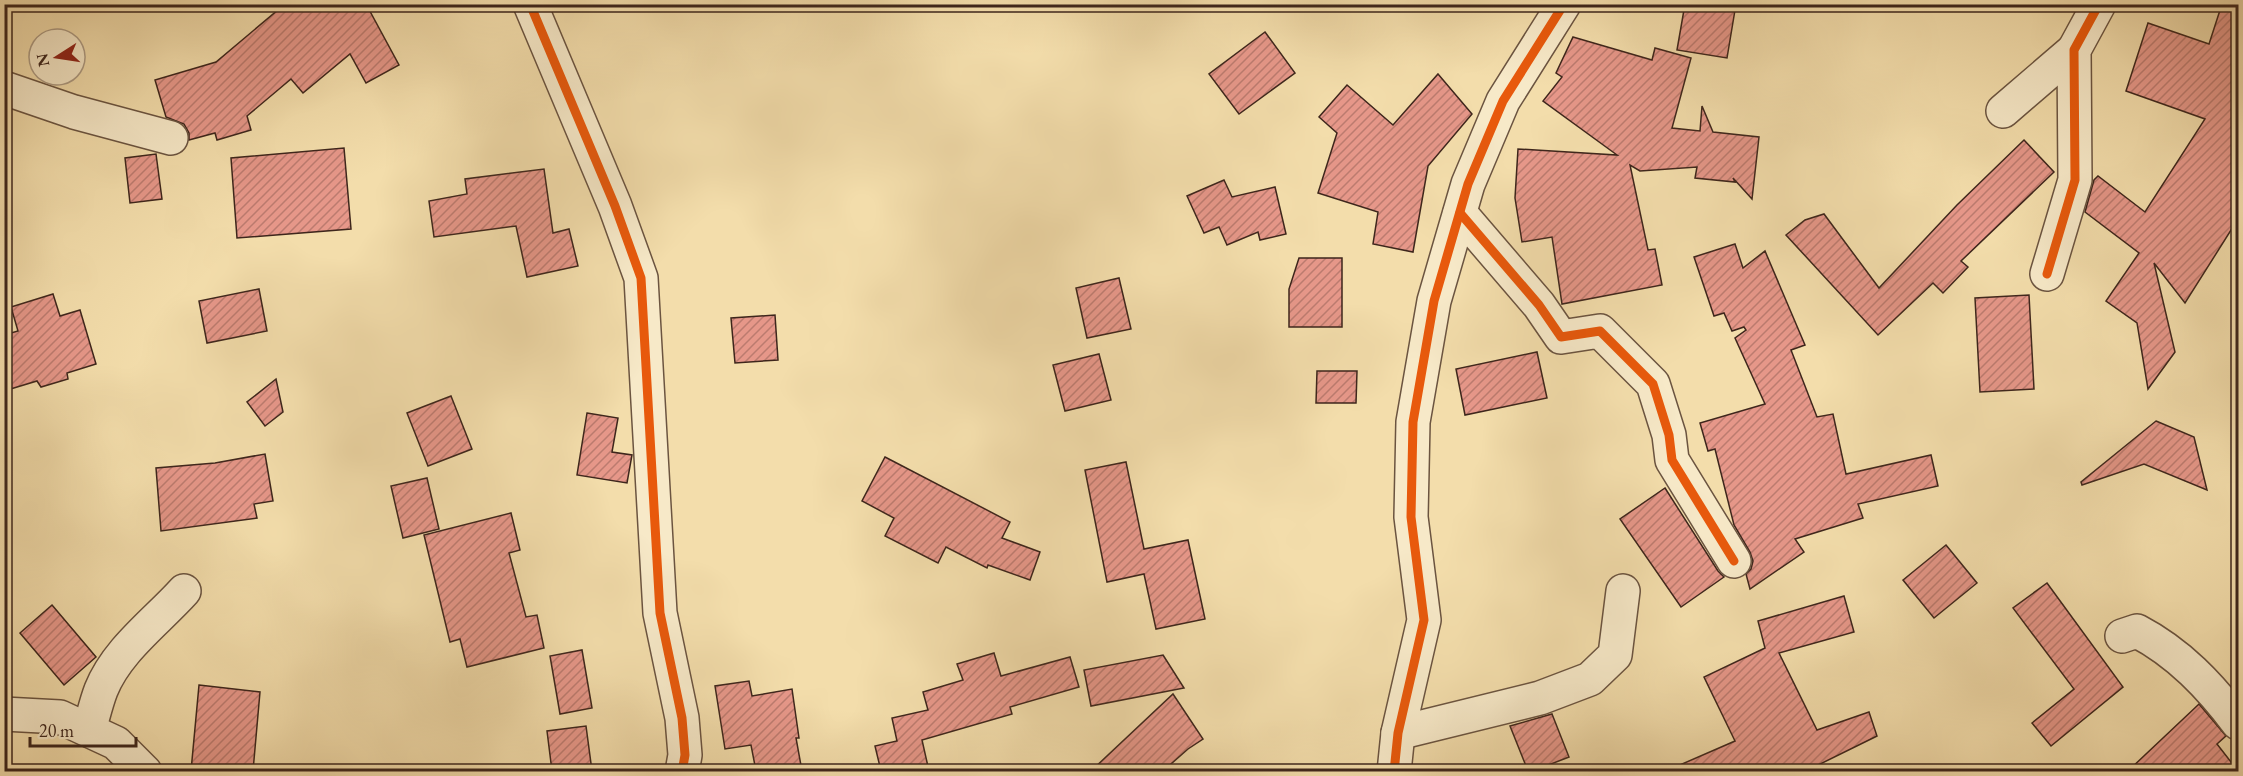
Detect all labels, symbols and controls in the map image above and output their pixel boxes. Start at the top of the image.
north arrow [27,27,87,87]
text: N [31,51,54,69]
scale bar [30,710,136,748]
text: 20 m [39,719,74,742]

